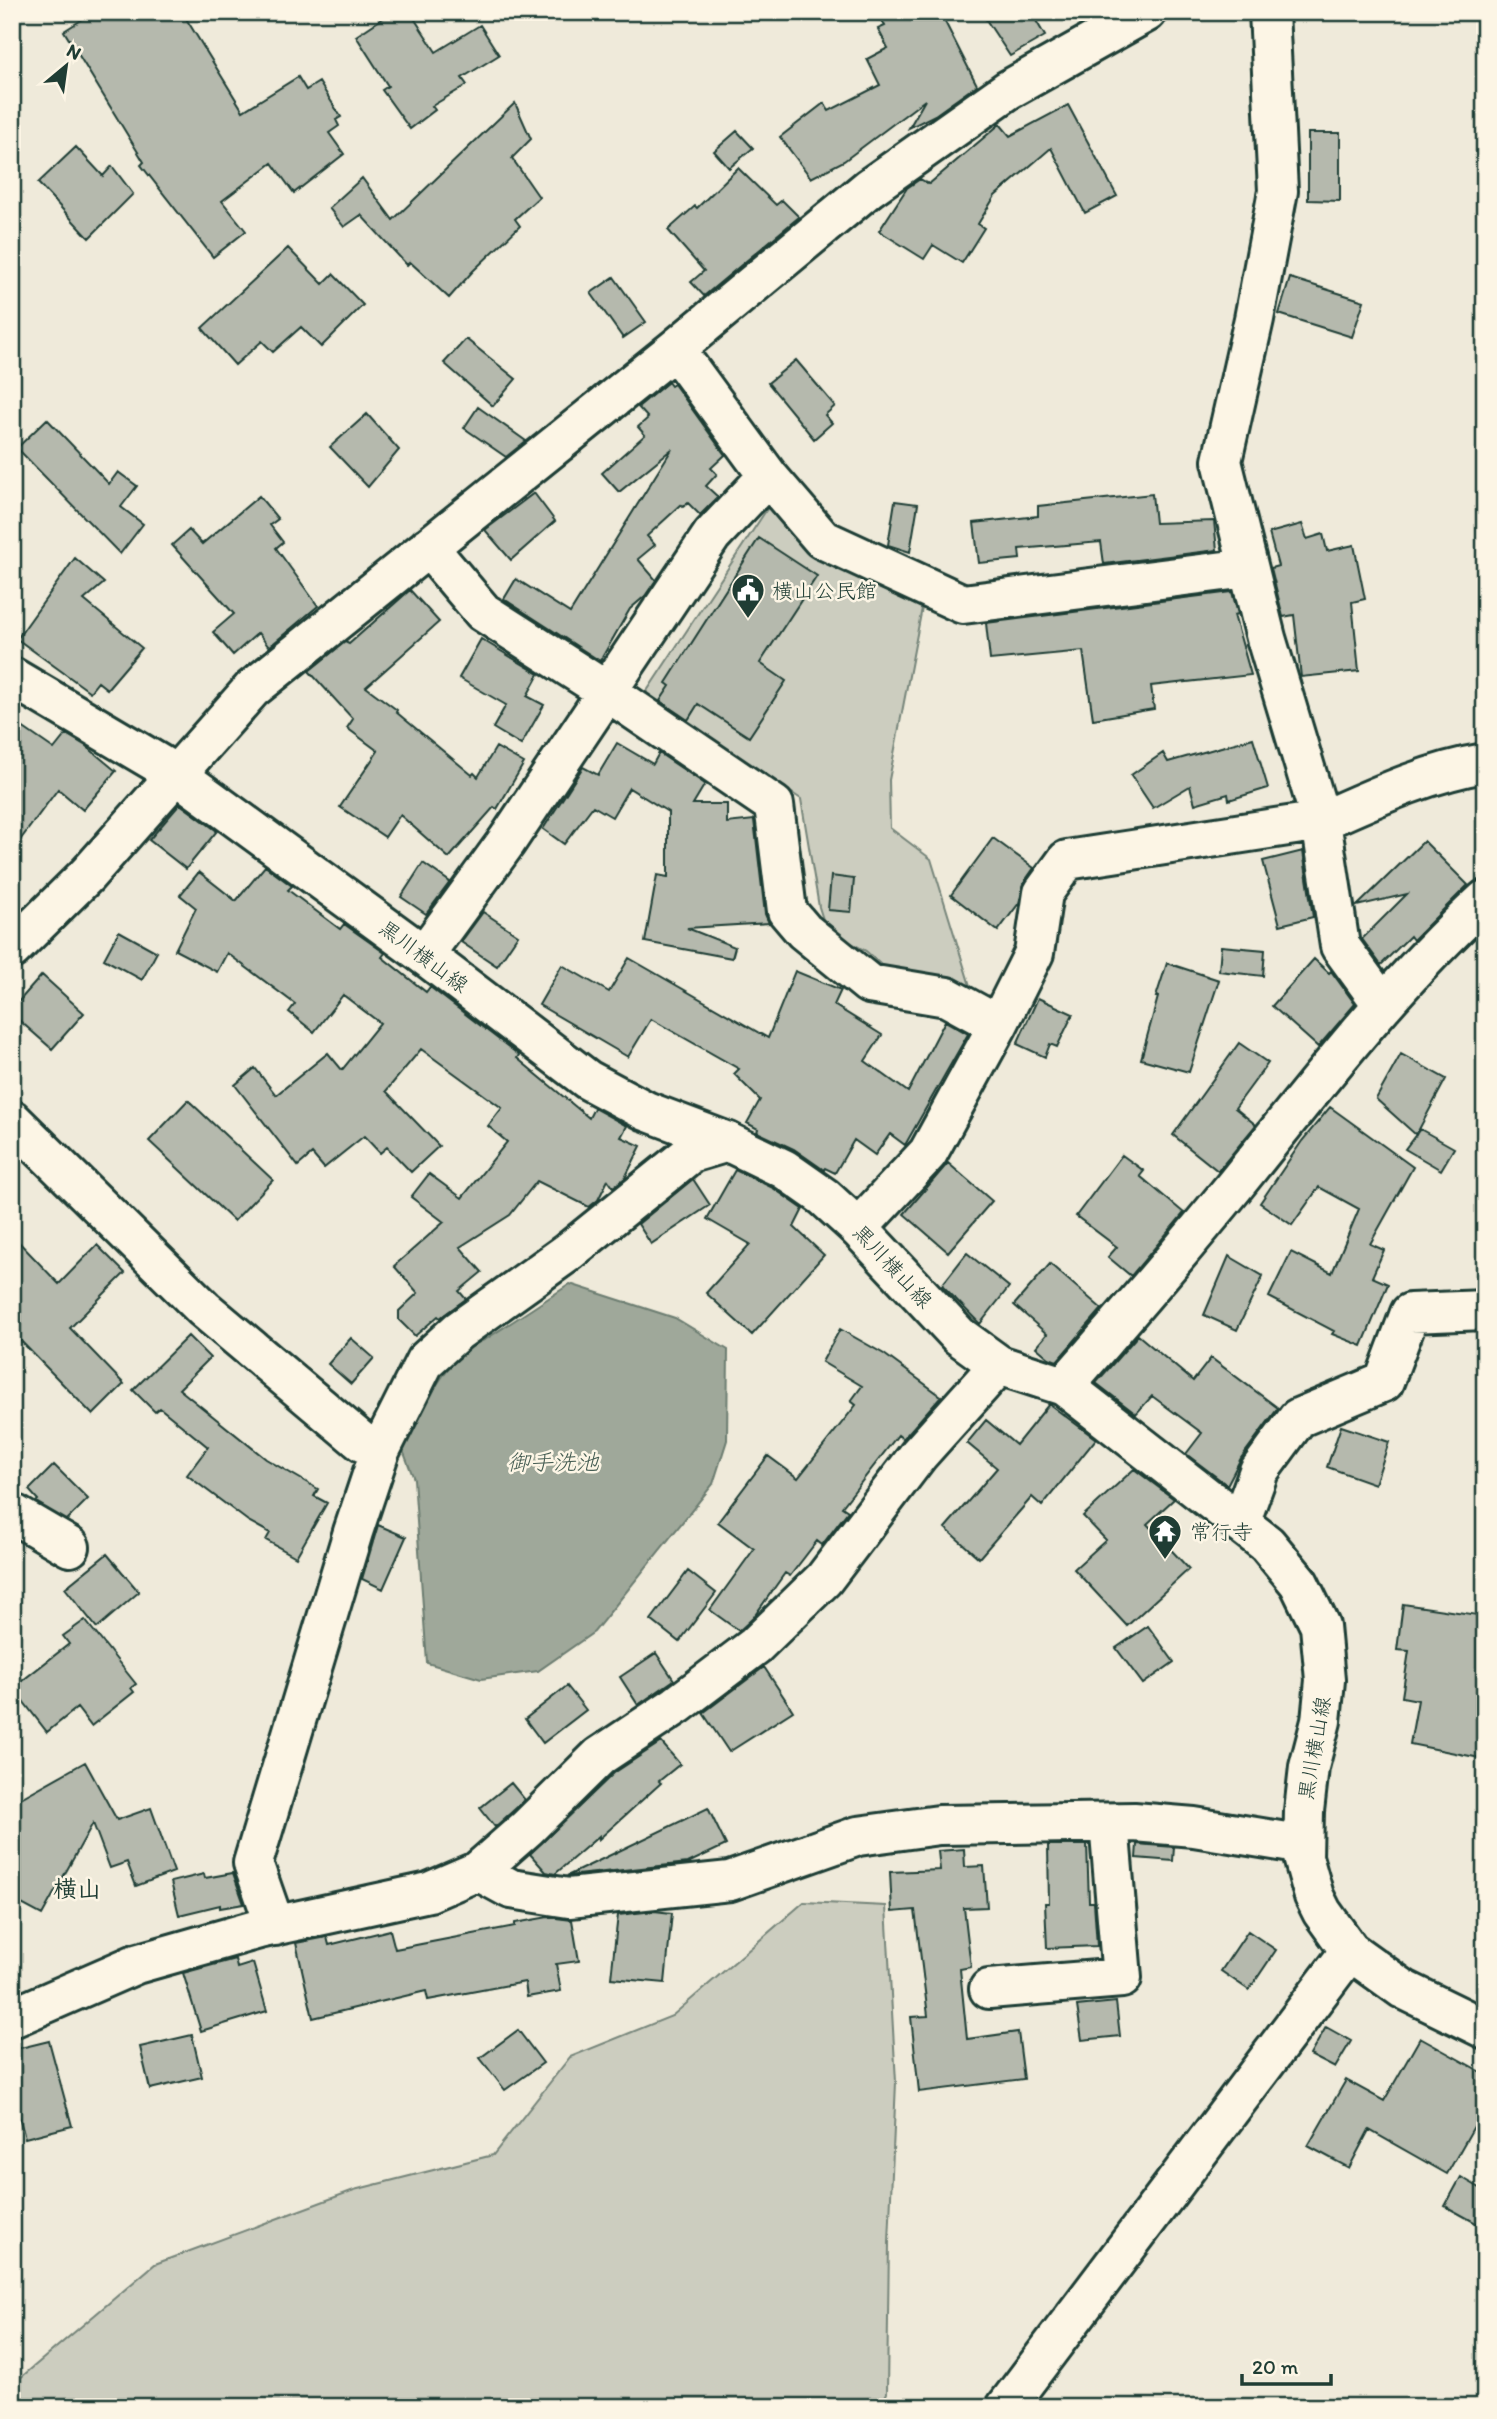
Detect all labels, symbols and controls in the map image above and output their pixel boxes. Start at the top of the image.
north arrow [32,32,102,102]
text: N [63,38,85,65]
public building icon: 横山公民館 [729,571,767,620]
place label: 横山公民館 [772,578,877,603]
street label: 黒川横山線 [375,914,473,998]
street label: 黒川横山線 [848,1219,938,1313]
water label: 御手洗池 [507,1448,600,1476]
temple icon: 常行寺 [1146,1512,1184,1561]
place label: 常行寺 [1190,1519,1253,1544]
street label: 黒川横山線 [1293,1694,1335,1802]
district label: 横山 [53,1874,101,1903]
scale bar [1242,2342,1331,2386]
text: 20 m [1252,2354,1299,2379]

